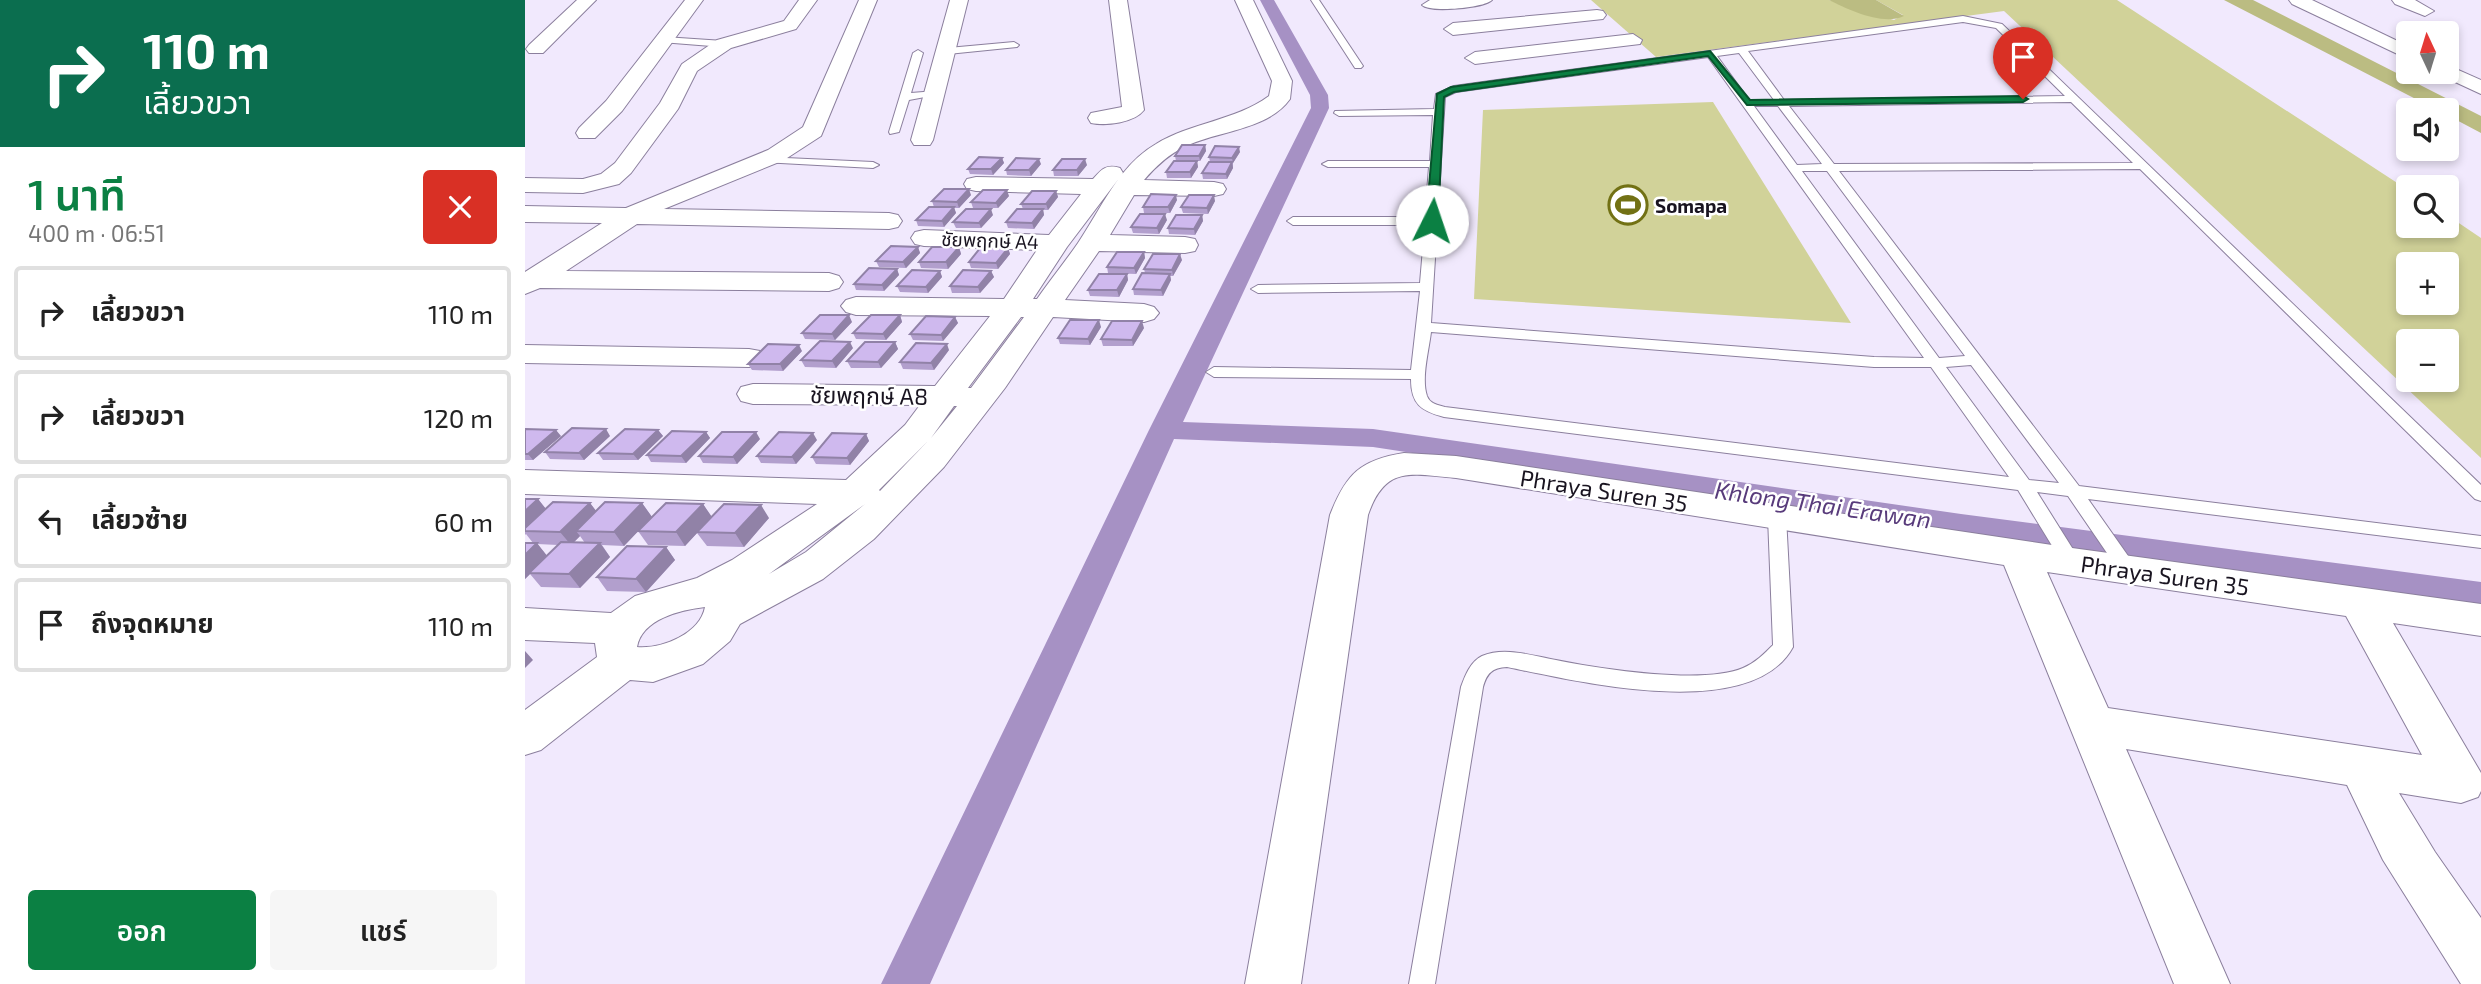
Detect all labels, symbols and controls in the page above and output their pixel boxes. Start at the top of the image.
text: 110 m [143,20,270,79]
north arrow [2396,21,2459,84]
map controls [2396,21,2459,392]
pin [1993,27,2053,99]
icon: right [28,28,119,119]
icon: arrive [2004,38,2042,76]
text: เลี้ยวขวา [143,82,251,120]
button: sound [2396,98,2459,161]
text: 1 นาที [28,168,126,218]
button: close [423,170,497,244]
button: search [2396,175,2459,238]
position arrow [1395,184,1469,258]
sports icon: Somapa [1607,184,1649,226]
place label: Somapa [1655,194,1727,217]
text: 400 m · 06:51 [28,219,165,247]
street label: ชัยพฤกษ์ A4 [941,227,1039,253]
button: + [2396,252,2459,315]
icon: right [32,294,70,332]
text: เลี้ยวขวา [91,295,185,326]
text: 110 m [428,298,493,329]
button: − [2396,329,2459,392]
street label: ชัยพฤกษ์ A8 [810,380,928,410]
icon: right [32,398,70,436]
text: เลี้ยวขวา [91,399,185,430]
text: 120 m [424,402,493,433]
street label: Phraya Suren 35 [1518,463,1690,517]
water label: Khlong Thai Erawan [1713,474,1933,534]
icon: left [32,502,70,540]
text: เลี้ยวซ้าย [91,503,188,534]
text: 60 m [434,506,493,537]
street label: Phraya Suren 35 [2079,549,2251,601]
icon: arrive [32,606,70,644]
text: ถึงจุดหมาย [91,607,214,638]
text: 110 m [428,610,493,641]
button: ออก [28,890,256,970]
button: แชร์ [270,890,497,970]

